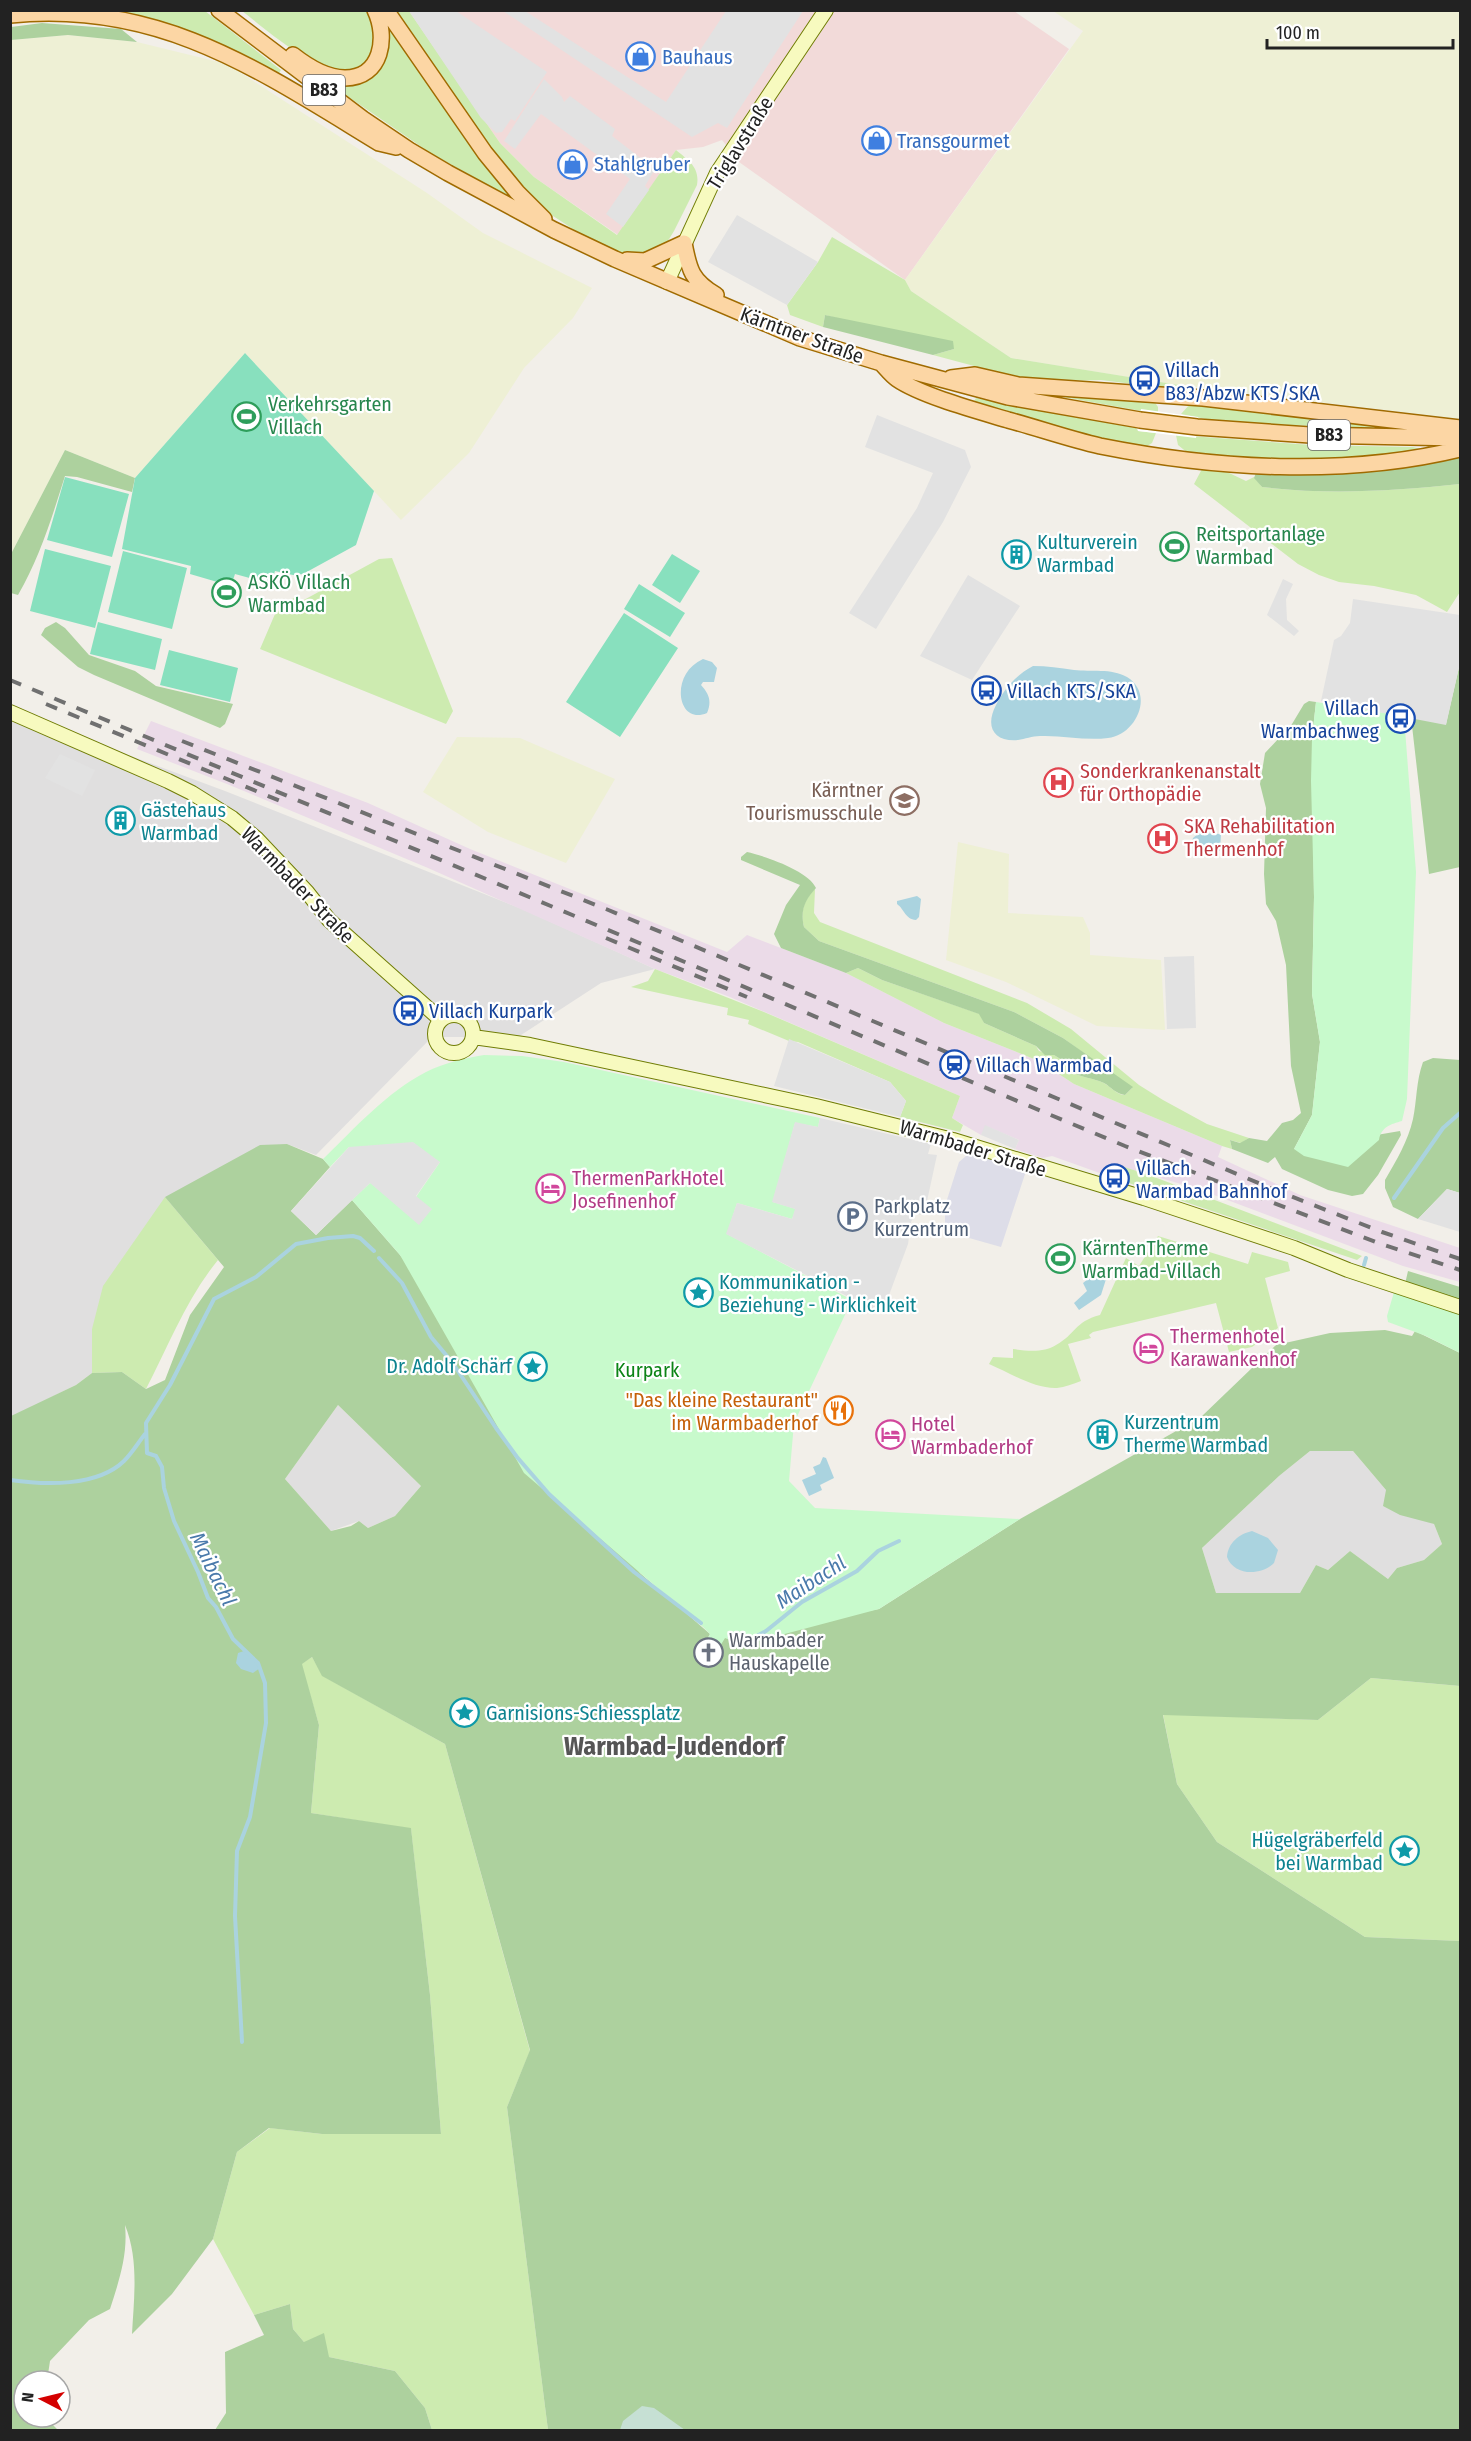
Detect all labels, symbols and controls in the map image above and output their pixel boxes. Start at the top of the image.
scale bar [1267,12,1453,50]
text: 100 m [1276,22,1320,44]
shop icon: Bauhaus [625,41,657,73]
place label: Bauhaus [662,45,733,69]
road number: B83 [303,75,345,105]
street label: Triglavstraße [702,92,778,194]
shop icon: Transgourmet [860,125,892,157]
place label: Transgourmet [897,129,1010,153]
shop icon: Stahlgruber [557,148,589,180]
place label: Stahlgruber [594,152,690,176]
street label: Kärntner Straße [737,302,867,368]
place label: Villach B83/Abzw KTS/SKA [1165,358,1320,405]
bus stop icon: Villach B83/Abzw KTS/SKA [1128,365,1160,397]
place label: Verkehrsgarten Villach [268,392,392,439]
sports icon: Verkehrsgarten Villach [231,400,263,432]
road number: B83 [1308,420,1350,450]
place label: Reitsportanlage Warmbad [1196,522,1325,569]
place label: Kulturverein Warmbad [1037,530,1138,577]
sports icon: Reitsportanlage Warmbad [1159,530,1191,562]
building icon: Kulturverein Warmbad [1000,538,1032,570]
place label: ASKÖ Villach Warmbad [248,570,351,617]
sports icon: ASKÖ Villach Warmbad [211,577,243,609]
bus stop icon: Villach KTS/SKA [970,675,1002,707]
place label: Villach KTS/SKA [1007,679,1136,703]
place label: Villach Warmbachweg [1261,696,1380,743]
bus stop icon: Villach Warmbachweg [1384,703,1416,735]
place label: Sonderkrankenanstalt für Orthopädie [1080,759,1261,806]
hospital icon: Sonderkrankenanstalt für Orthopädie [1043,766,1075,798]
place label: Kärntner Tourismusschule [746,778,883,825]
school or university icon: Kärntner Tourismusschule [888,785,920,817]
place label: Gästehaus Warmbad [141,798,226,845]
building icon: Gästehaus Warmbad [104,805,136,837]
place label: SKA Rehabilitation Thermenhof [1184,814,1335,861]
street label: Warmbader Straße [236,822,360,948]
hospital icon: SKA Rehabilitation Thermenhof [1147,822,1179,854]
bus stop icon: Villach Kurpark [392,995,424,1027]
place label: Villach Kurpark [429,999,553,1023]
station icon: Villach Warmbad [939,1049,971,1081]
place label: Villach Warmbad [976,1053,1113,1077]
street label: Warmbader Straße [897,1114,1049,1182]
place label: Villach Warmbad Bahnhof [1136,1156,1289,1203]
bus stop icon: Villach Warmbad Bahnhof [1099,1163,1131,1195]
place label: ThermenParkHotel Josefinenhof [572,1166,724,1213]
hotel icon: ThermenParkHotel Josefinenhof [535,1173,567,1205]
place label: Parkplatz Kurzentrum [874,1194,969,1241]
parking icon: Parkplatz Kurzentrum [837,1201,869,1233]
place label: KärntenTherme Warmbad-Villach [1082,1236,1221,1283]
sports icon: KärntenTherme Warmbad-Villach [1045,1243,1077,1275]
place label: Kommunikation - Beziehung - Wirklichkeit [719,1270,917,1317]
place icon: Kommunikation - Beziehung - Wirklichkeit [682,1277,714,1309]
place label: Thermenhotel Karawankenhof [1170,1324,1298,1371]
hotel icon: Thermenhotel Karawankenhof [1133,1332,1165,1364]
place icon: Dr. Adolf Schärf [517,1350,549,1382]
place label: Dr. Adolf Schärf [386,1354,514,1378]
park label: Kurpark [615,1358,680,1382]
place label: "Das kleine Restaurant" im Warmbaderhof [625,1388,820,1435]
restaurant icon: "Das kleine Restaurant" im Warmbaderhof [823,1395,855,1427]
place label: Kurzentrum Therme Warmbad [1124,1410,1268,1457]
place label: Hotel Warmbaderhof [911,1412,1034,1459]
building icon: Kurzentrum Therme Warmbad [1087,1418,1119,1450]
hotel icon: Hotel Warmbaderhof [874,1419,906,1451]
water label: Maibachl [184,1528,242,1610]
water label: Maibachl [771,1550,851,1614]
place label: Warmbader Hauskapelle [729,1628,830,1675]
church icon: Warmbader Hauskapelle [692,1636,724,1668]
place icon: Garnisions-Schiessplatz [449,1697,481,1729]
place label: Garnisions-Schiessplatz [486,1701,680,1725]
district label: Warmbad-Judendorf [564,1731,786,1762]
place label: Hügelgräberfeld bei Warmbad [1251,1828,1383,1875]
place icon: Hügelgräberfeld bei Warmbad [1388,1835,1420,1867]
north arrow [12,2369,72,2429]
text: N [18,2391,38,2403]

